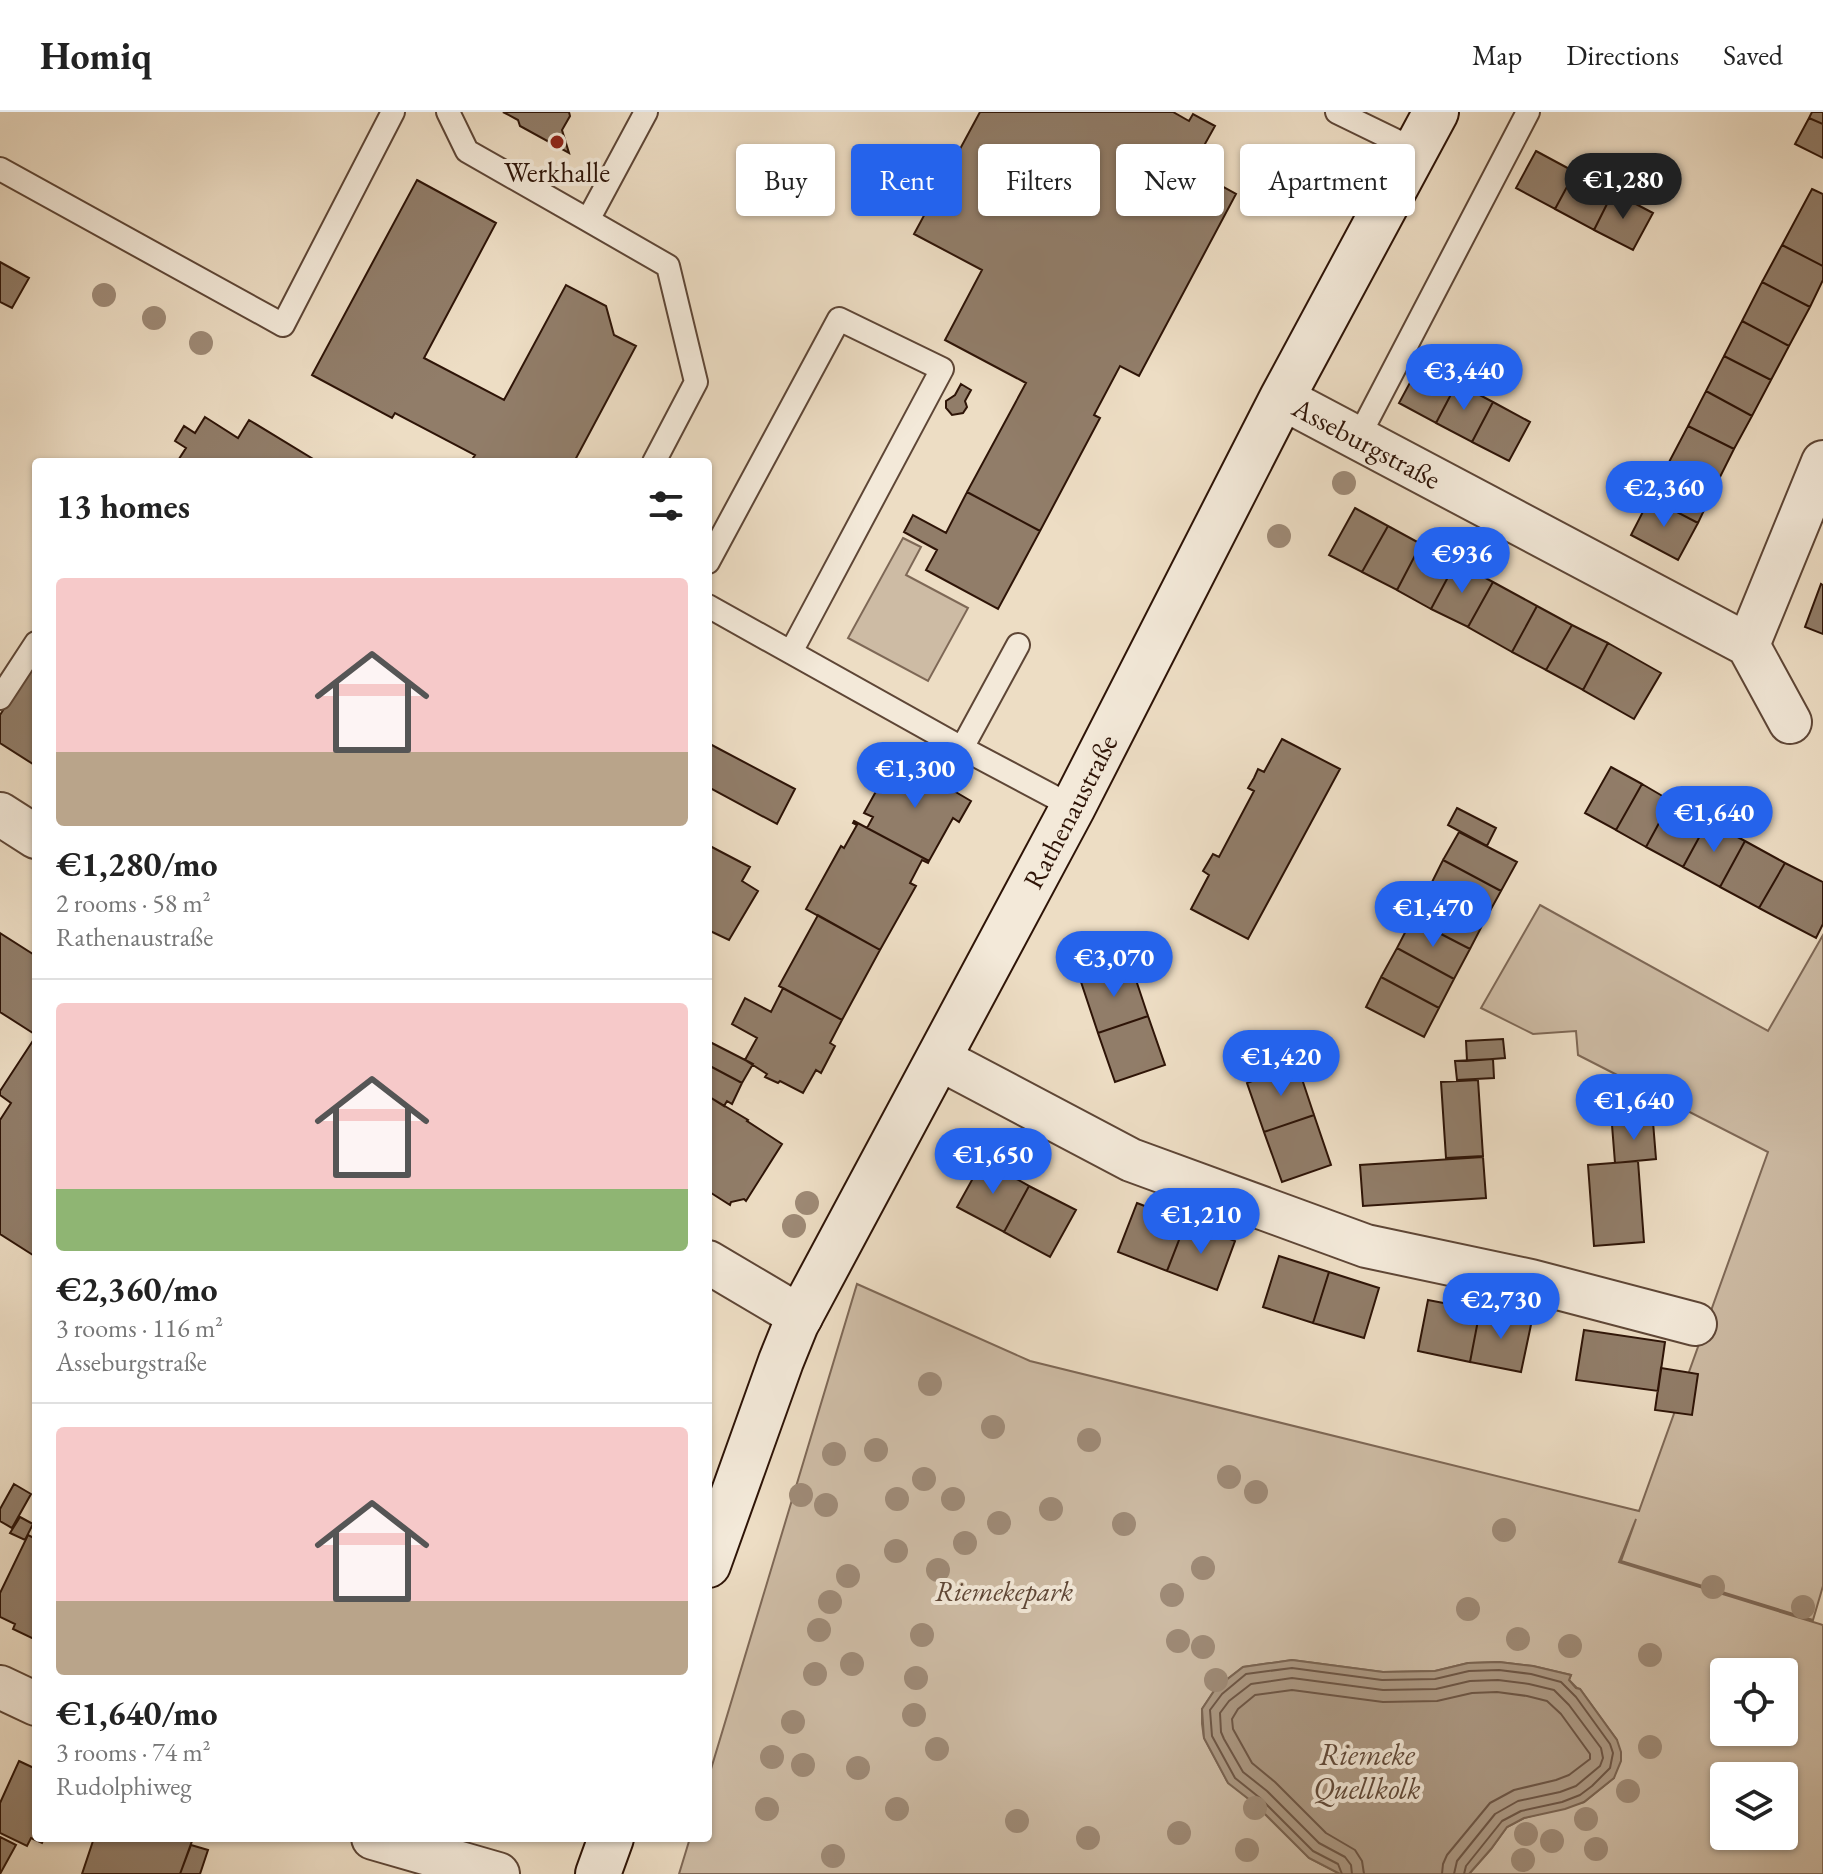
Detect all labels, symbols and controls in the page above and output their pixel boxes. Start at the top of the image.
text: Homiq [40,31,152,80]
text: Map [1472,37,1522,73]
text: Directions [1566,37,1679,73]
text: Saved [1723,37,1783,73]
marker: Werkhalle [548,133,566,151]
chip: Buy [736,144,835,216]
chip: Rent [851,144,962,216]
chip: Filters [978,144,1100,216]
chip: New [1116,144,1224,216]
chip: Apartment [1240,144,1415,216]
pin: €1,280 [1558,153,1688,221]
place label: Werkhalle [504,154,610,190]
text: €1,280 [1583,162,1663,196]
pin: €3,440 [1399,344,1529,412]
text: €3,440 [1424,353,1504,387]
street label: Asseburgstraße [1286,389,1447,497]
pin: €2,360 [1599,461,1729,529]
text: €2,360 [1624,470,1704,504]
text: 13 homes [56,484,190,528]
icon: filters [644,484,688,528]
pin: €936 [1415,527,1509,595]
text: €936 [1432,536,1492,570]
icon: home [300,630,444,774]
street label: Rathenaustraße [1015,728,1125,895]
pin: €1,300 [850,742,980,810]
text: €1,300 [875,751,955,785]
pin: €1,640 [1649,786,1779,854]
text: €1,640 [1674,795,1754,829]
text: €1,280/mo [56,842,218,886]
pin: €1,470 [1368,881,1498,949]
text: 2 rooms · 58 m² [56,886,211,920]
text: €1,470 [1393,890,1473,924]
text: Rathenaustraße [56,920,213,954]
pin: €3,070 [1049,931,1179,999]
text: €3,070 [1074,940,1154,974]
pin: €1,420 [1216,1030,1346,1098]
text: €1,420 [1241,1039,1321,1073]
icon: home [300,1055,444,1199]
pin: €1,640 [1569,1074,1699,1142]
text: €1,640 [1594,1083,1674,1117]
pin: €1,650 [928,1128,1058,1196]
text: €1,650 [953,1137,1033,1171]
pin: €1,210 [1136,1188,1266,1256]
text: €1,210 [1161,1197,1241,1231]
text: €2,360/mo [56,1267,218,1311]
pin: €2,730 [1436,1273,1566,1341]
text: €2,730 [1461,1282,1541,1316]
text: 3 rooms · 116 m² [56,1311,223,1345]
text: Asseburgstraße [56,1345,207,1379]
icon: home [300,1479,444,1623]
park label: Riemekepark [935,1573,1074,1609]
map controls [1710,1658,1798,1850]
button: locate [1710,1658,1798,1746]
text: €1,640/mo [56,1691,218,1735]
text: 3 rooms · 74 m² [56,1735,211,1769]
water label: Riemeke Quellkolk [1313,1735,1421,1808]
button: layers [1710,1762,1798,1850]
text: Rudolphiweg [56,1769,192,1803]

